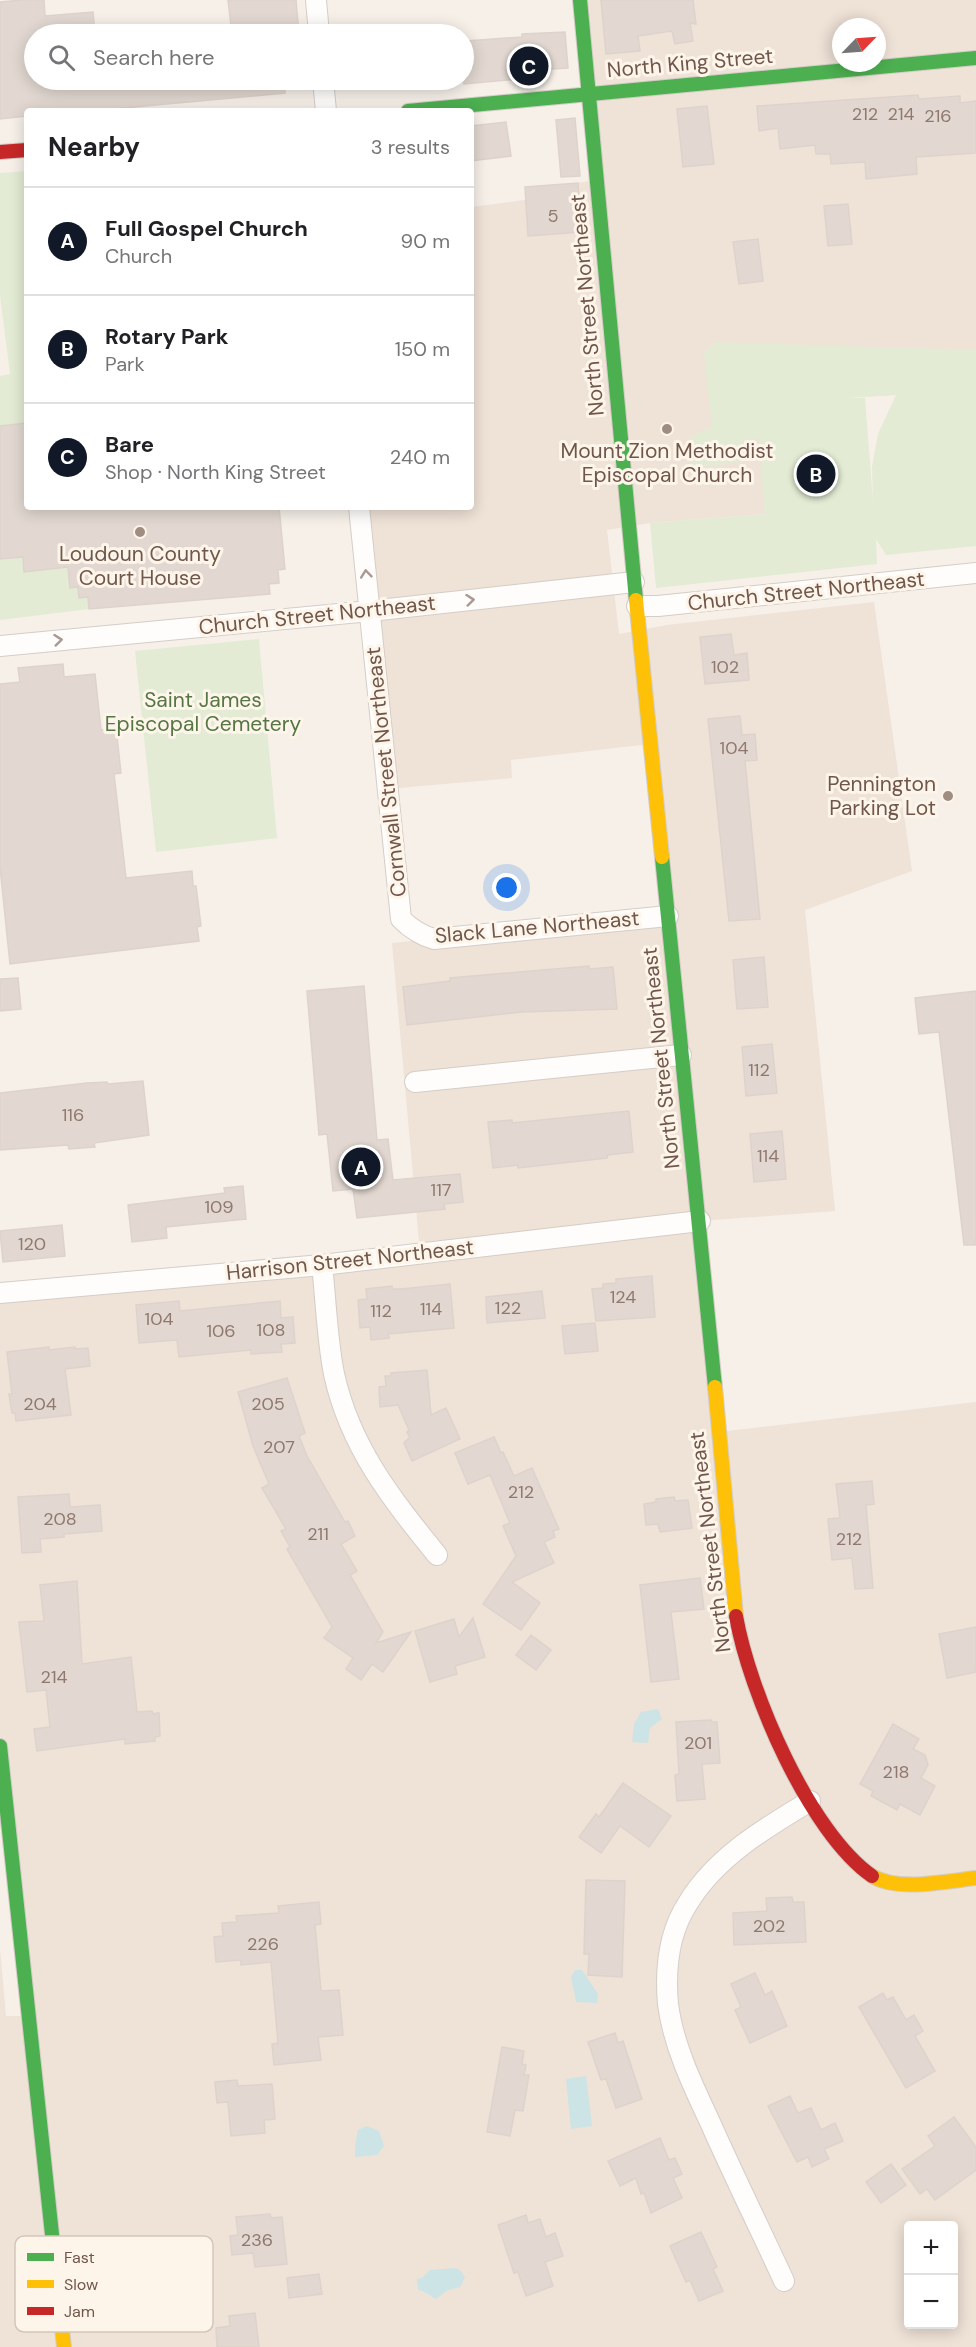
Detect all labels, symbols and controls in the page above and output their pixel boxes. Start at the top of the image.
north arrow [832,18,886,72]
search box [24,24,474,90]
icon: search [45,41,78,74]
street label: North King Street [606,42,774,84]
text: Search here [93,43,214,72]
pin: C [510,44,548,88]
house number: 212 [852,102,878,126]
house number: 214 [888,102,915,126]
house number: 216 [924,104,952,128]
text: Nearby [48,130,140,164]
text: 3 results [371,134,450,160]
street label: North Street Northeast [563,193,611,417]
house number: 5 [548,204,558,228]
text: Full Gospel Church [105,214,308,243]
text: A [60,228,75,254]
text: 90 m [401,228,450,254]
text: Church [105,243,172,269]
text: Rotary Park [105,322,228,351]
text: B [61,336,74,362]
text: 150 m [395,336,450,362]
text: Park [105,351,145,377]
marker: Mount Zion Methodist Episcopal Church [660,422,674,436]
text: Bare [105,430,154,459]
place label: Mount Zion Methodist Episcopal Church [560,437,774,489]
text: C [60,444,75,470]
text: 240 m [390,444,450,470]
pin: B [796,452,836,496]
text: Shop · North King Street [105,459,326,485]
marker: Loudoun County Court House [133,525,147,539]
place label: Loudoun County Court House [59,540,221,592]
street label: Church Street Northeast [686,565,926,617]
one-way arrow [360,569,373,578]
street label: Church Street Northeast [197,589,437,641]
one-way arrow [465,594,474,607]
one-way arrow [54,634,63,647]
street label: Cornwall Street Northeast [359,646,413,898]
house number: 102 [711,655,739,679]
park label: Saint James Episcopal Cemetery [105,686,302,738]
house number: 104 [720,736,748,760]
place label: Pennington Parking Lot [827,770,936,822]
marker: Pennington Parking Lot [941,789,955,803]
your location [492,873,521,902]
street label: Slack Lane Northeast [434,904,640,950]
street label: North Street Northeast [635,946,687,1170]
house number: 112 [748,1058,770,1082]
house number: 116 [62,1103,84,1127]
pin: A [342,1144,380,1190]
house number: 114 [757,1144,779,1168]
house number: 117 [431,1178,451,1202]
house number: 109 [204,1195,234,1219]
house number: 120 [18,1232,46,1256]
street label: Harrison Street Northeast [225,1233,475,1287]
house number: 124 [610,1285,636,1309]
house number: 122 [495,1296,521,1320]
house number: 114 [420,1297,442,1321]
house number: 112 [370,1299,392,1323]
house number: 104 [145,1307,173,1331]
house number: 108 [257,1318,285,1342]
house number: 106 [206,1319,236,1343]
house number: 204 [23,1392,57,1416]
house number: 205 [251,1392,285,1416]
street label: North Street Northeast [683,1430,737,1654]
house number: 207 [263,1435,295,1459]
house number: 212 [508,1480,534,1504]
house number: 208 [43,1507,77,1531]
house number: 211 [307,1522,329,1546]
house number: 212 [836,1527,862,1551]
house number: 214 [41,1665,68,1689]
house number: 201 [684,1731,712,1755]
house number: 218 [883,1760,909,1784]
house number: 202 [753,1914,785,1938]
house number: 226 [247,1932,279,1956]
map controls [904,2221,958,2329]
button: + [904,2221,958,2275]
house number: 236 [241,2228,273,2252]
legend [15,2236,213,2332]
text: Fast [64,2247,95,2268]
text: Slow [64,2274,98,2295]
button: − [904,2275,958,2329]
text: Jam [64,2301,95,2322]

